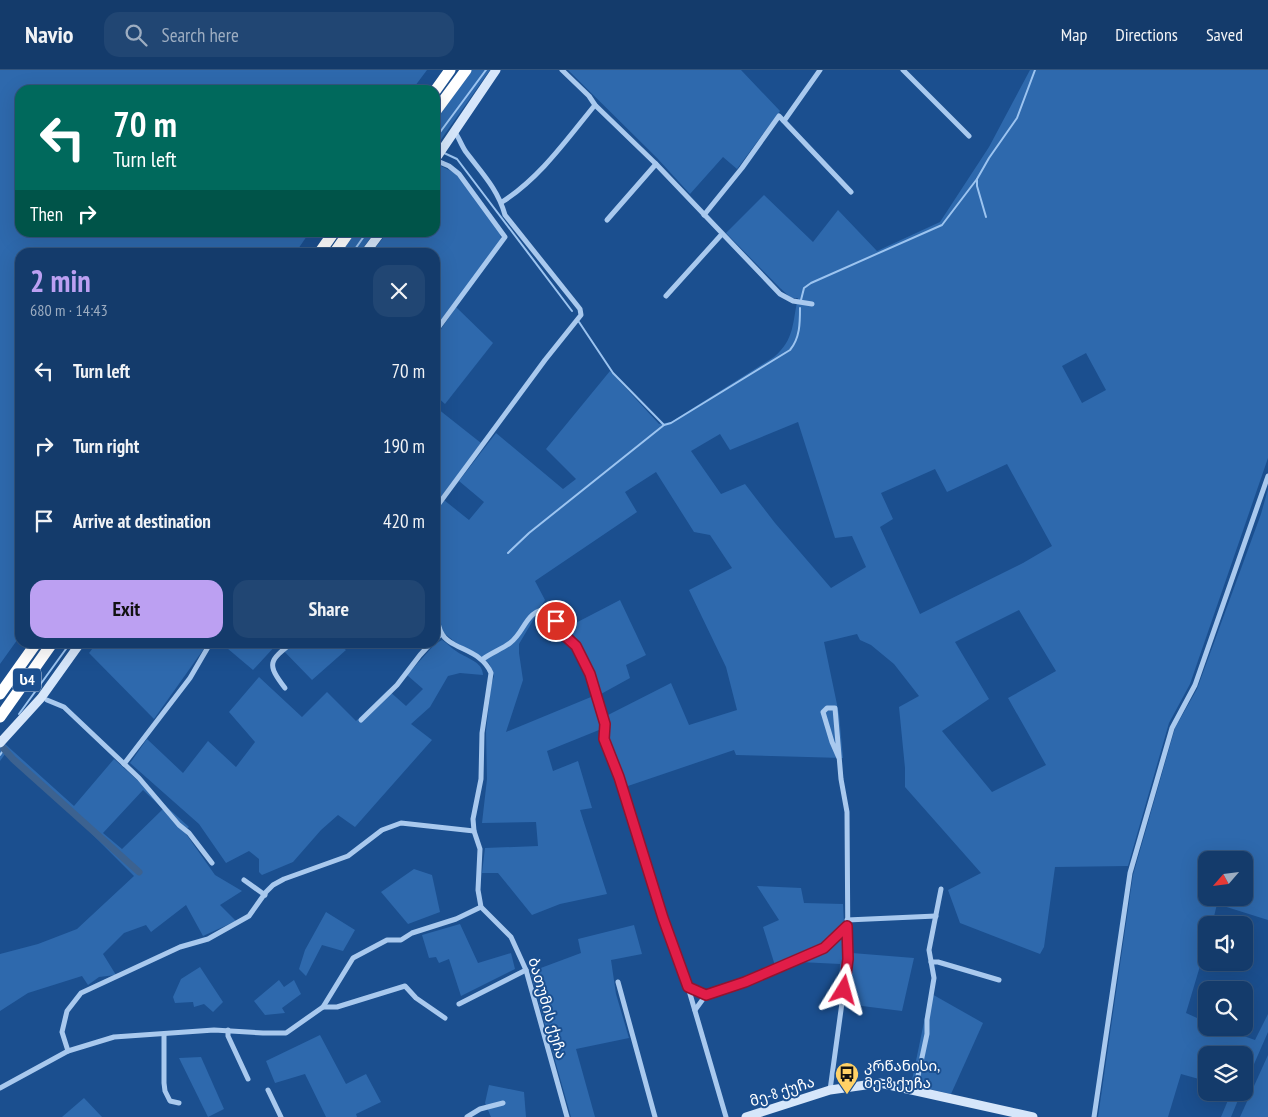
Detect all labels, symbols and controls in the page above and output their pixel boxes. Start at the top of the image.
search box [104,12,454,57]
text: Navio [25,19,74,50]
icon: search [122,21,150,49]
text: Search here [162,23,239,47]
text: Map [1061,23,1087,46]
text: Directions [1115,23,1178,46]
text: Saved [1206,23,1243,46]
text: 70 m [113,101,177,147]
icon: left [30,105,95,170]
text: Turn left [113,145,177,173]
icon: right [73,200,101,228]
text: Then [30,202,63,226]
text: 2 min [30,261,91,300]
button: close [373,265,425,317]
text: 680 m · 14:43 [30,300,108,320]
icon: left [30,357,58,385]
text: Turn left [73,359,130,383]
text: 70 m [392,359,425,383]
icon: right [30,432,58,460]
text: Turn right [73,434,139,458]
text: 190 m [383,434,425,458]
icon: arrive [30,507,58,535]
text: Arrive at destination [73,509,211,533]
text: 420 m [383,509,425,533]
button: Exit [30,580,223,638]
button: Share [233,580,425,638]
pin [535,600,577,642]
icon: arrive [542,607,570,635]
road number: ს4 [13,668,41,692]
north arrow [1198,851,1252,906]
map controls [1198,851,1253,1101]
button: sound [1198,916,1253,971]
street label: ბათუმის ქუჩა [524,955,572,1061]
position arrow [817,963,869,1015]
button: search [1198,981,1253,1036]
button: layers [1198,1046,1253,1101]
place label: კრწანისი, მე-8 ქუჩა [864,1056,940,1092]
bus stop icon: კრწანისი, მე-8 ქუჩა [834,1061,860,1095]
street label: მე-8 ქუჩა [747,1072,817,1110]

